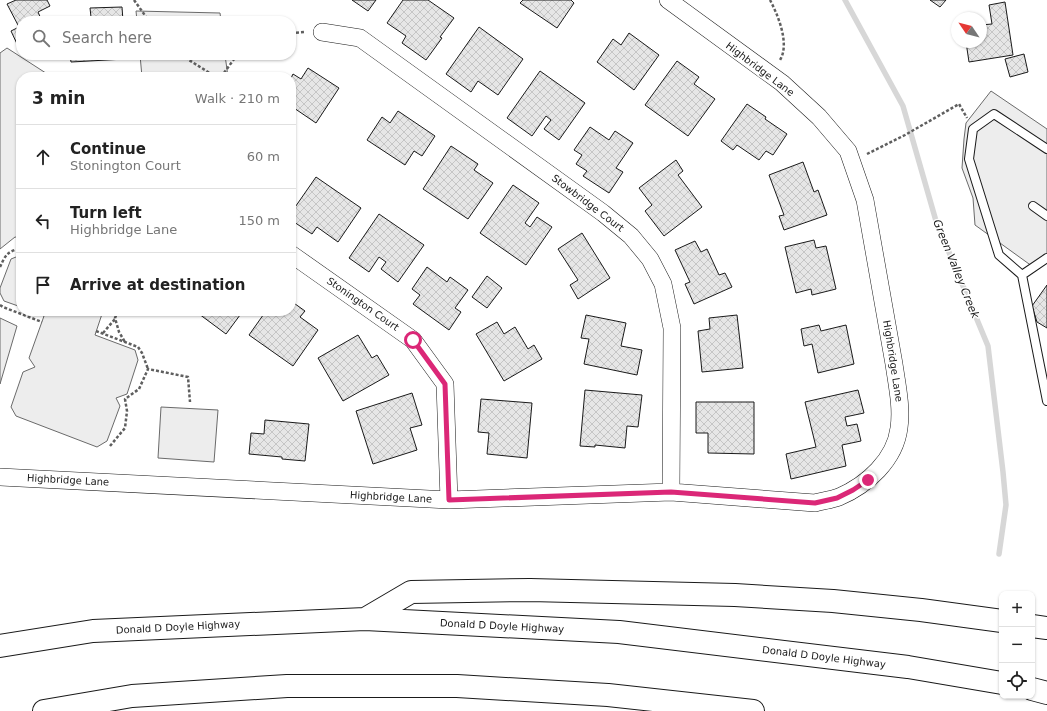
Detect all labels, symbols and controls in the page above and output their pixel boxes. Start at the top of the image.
north arrow [951,12,987,48]
search box [16,16,296,60]
icon: search [30,27,52,49]
text: Search here [62,29,152,47]
street label: Highbridge Lane [724,40,796,98]
text: 3 min [32,88,85,108]
text: Walk · 210 m [195,91,280,106]
text: Continue [70,140,146,158]
icon: ahead [32,146,54,168]
text: 60 m [247,149,280,164]
text: Stonington Court [70,158,181,173]
street label: Stowbridge Court [550,172,626,234]
text: Turn left [70,204,142,222]
icon: left [32,210,54,232]
text: 150 m [238,213,280,228]
water label: Green Valley Creek [930,218,982,321]
text: Highbridge Lane [70,222,177,237]
icon: arrive [32,274,54,296]
street label: Stonington Court [325,275,401,333]
text: Arrive at destination [70,276,245,294]
street label: Highbridge Lane [881,319,905,403]
route start [404,331,422,349]
route end [859,471,877,489]
street label: Highbridge Lane [27,472,109,488]
street label: Highbridge Lane [350,489,432,505]
map controls [999,591,1035,699]
button: + [999,591,1035,627]
street label: Donald D Doyle Highway [440,617,565,635]
street label: Donald D Doyle Highway [116,618,241,636]
button: − [999,627,1035,663]
street label: Donald D Doyle Highway [762,644,887,670]
button: locate [999,663,1035,699]

